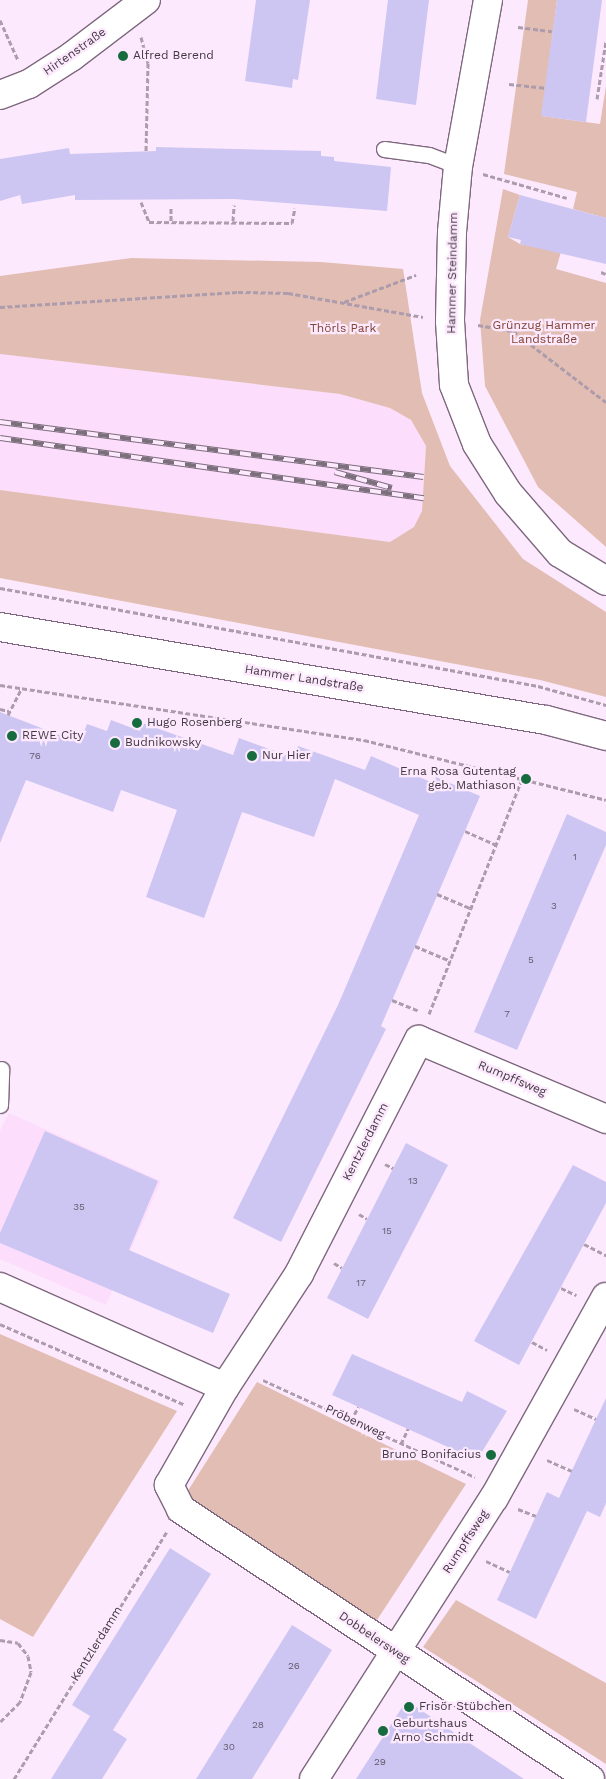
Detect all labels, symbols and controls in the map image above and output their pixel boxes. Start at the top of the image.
street label: Hirtenstraße [41,25,109,79]
place label: Alfred Berend [133,49,214,63]
marker: Alfred Berend [117,50,129,62]
street label: Hammer Steindamm [445,212,461,334]
park label: Grünzug Hammer Landstraße [493,319,595,347]
park label: Thörls Park [310,322,376,336]
street label: Hammer Landstraße [243,662,365,696]
place label: Hugo Rosenberg [147,716,242,730]
marker: Hugo Rosenberg [131,717,143,729]
place label: REWE City [22,729,84,743]
marker: REWE City [6,730,18,742]
place label: Budnikowsky [125,736,201,750]
marker: Budnikowsky [109,737,121,749]
place label: Nur Hier [262,749,311,763]
house number: 76 [29,750,41,762]
marker: Nur Hier [246,750,258,762]
place label: Erna Rosa Gutentag geb. Mathiason [399,765,516,793]
marker: Erna Rosa Gutentag geb. Mathiason [520,773,532,785]
house number: 1 [573,851,577,863]
house number: 3 [551,900,557,912]
house number: 5 [528,954,534,966]
house number: 7 [504,1008,510,1020]
street label: Rumpffsweg [476,1058,548,1100]
street label: Kentzlerdamm [340,1101,392,1183]
house number: 13 [408,1175,418,1187]
house number: 35 [73,1201,85,1213]
house number: 15 [382,1225,392,1237]
house number: 17 [356,1277,366,1289]
street label: Pröbenweg [323,1402,387,1442]
place label: Bruno Bonifacius [382,1448,481,1462]
marker: Bruno Bonifacius [485,1449,497,1461]
street label: Rumpffsweg [440,1508,492,1576]
street label: Kentzlerdamm [68,1604,126,1684]
street label: Dobbelersweg [336,1609,412,1667]
house number: 26 [288,1660,300,1672]
place label: Frisör Stübchen [419,1700,513,1714]
marker: Frisör Stübchen [403,1701,415,1713]
place label: Geburtshaus Arno Schmidt [393,1717,474,1745]
house number: 28 [252,1719,264,1731]
marker: Geburtshaus Arno Schmidt [377,1725,389,1737]
house number: 30 [223,1741,235,1753]
house number: 29 [374,1756,386,1768]

